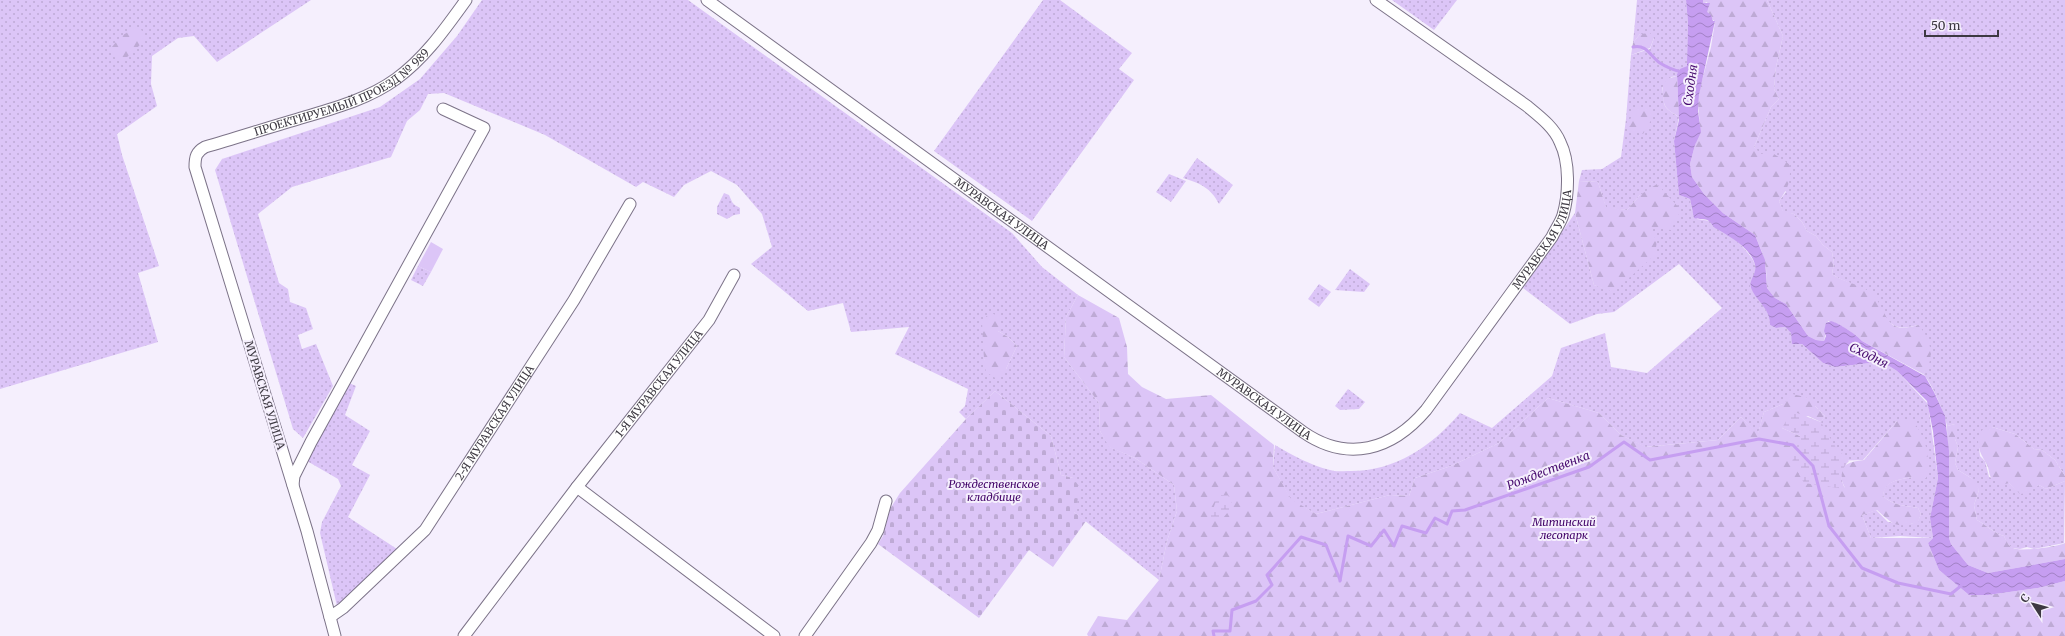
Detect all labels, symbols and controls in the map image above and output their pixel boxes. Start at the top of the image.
scale bar [1925,12,1998,38]
text: 50 m [1931,18,1960,33]
street label: ПРОЕКТИРУЕМЫЙ ПРОЕЗД № 989 [252,45,433,139]
water label: Сходня [1680,63,1700,107]
street label: МУРАВСКАЯ УЛИЦА [952,175,1052,253]
street label: МУРАВСКАЯ УЛИЦА [1509,189,1574,292]
street label: 1-Я МУРАВСКАЯ УЛИЦА [612,327,706,440]
street label: МУРАВСКАЯ УЛИЦА [242,339,288,451]
water label: Сходня [1847,339,1891,371]
street label: 2-Я МУРАВСКАЯ УЛИЦА [452,362,537,483]
street label: МУРАВСКАЯ УЛИЦА [1214,365,1314,443]
water label: Рождественка [1504,447,1592,493]
park label: Рождественское кладбище [949,477,1040,504]
park label: Митинский лесопарк [1531,515,1596,542]
north arrow [2013,584,2053,624]
text: С [2017,591,2033,605]

